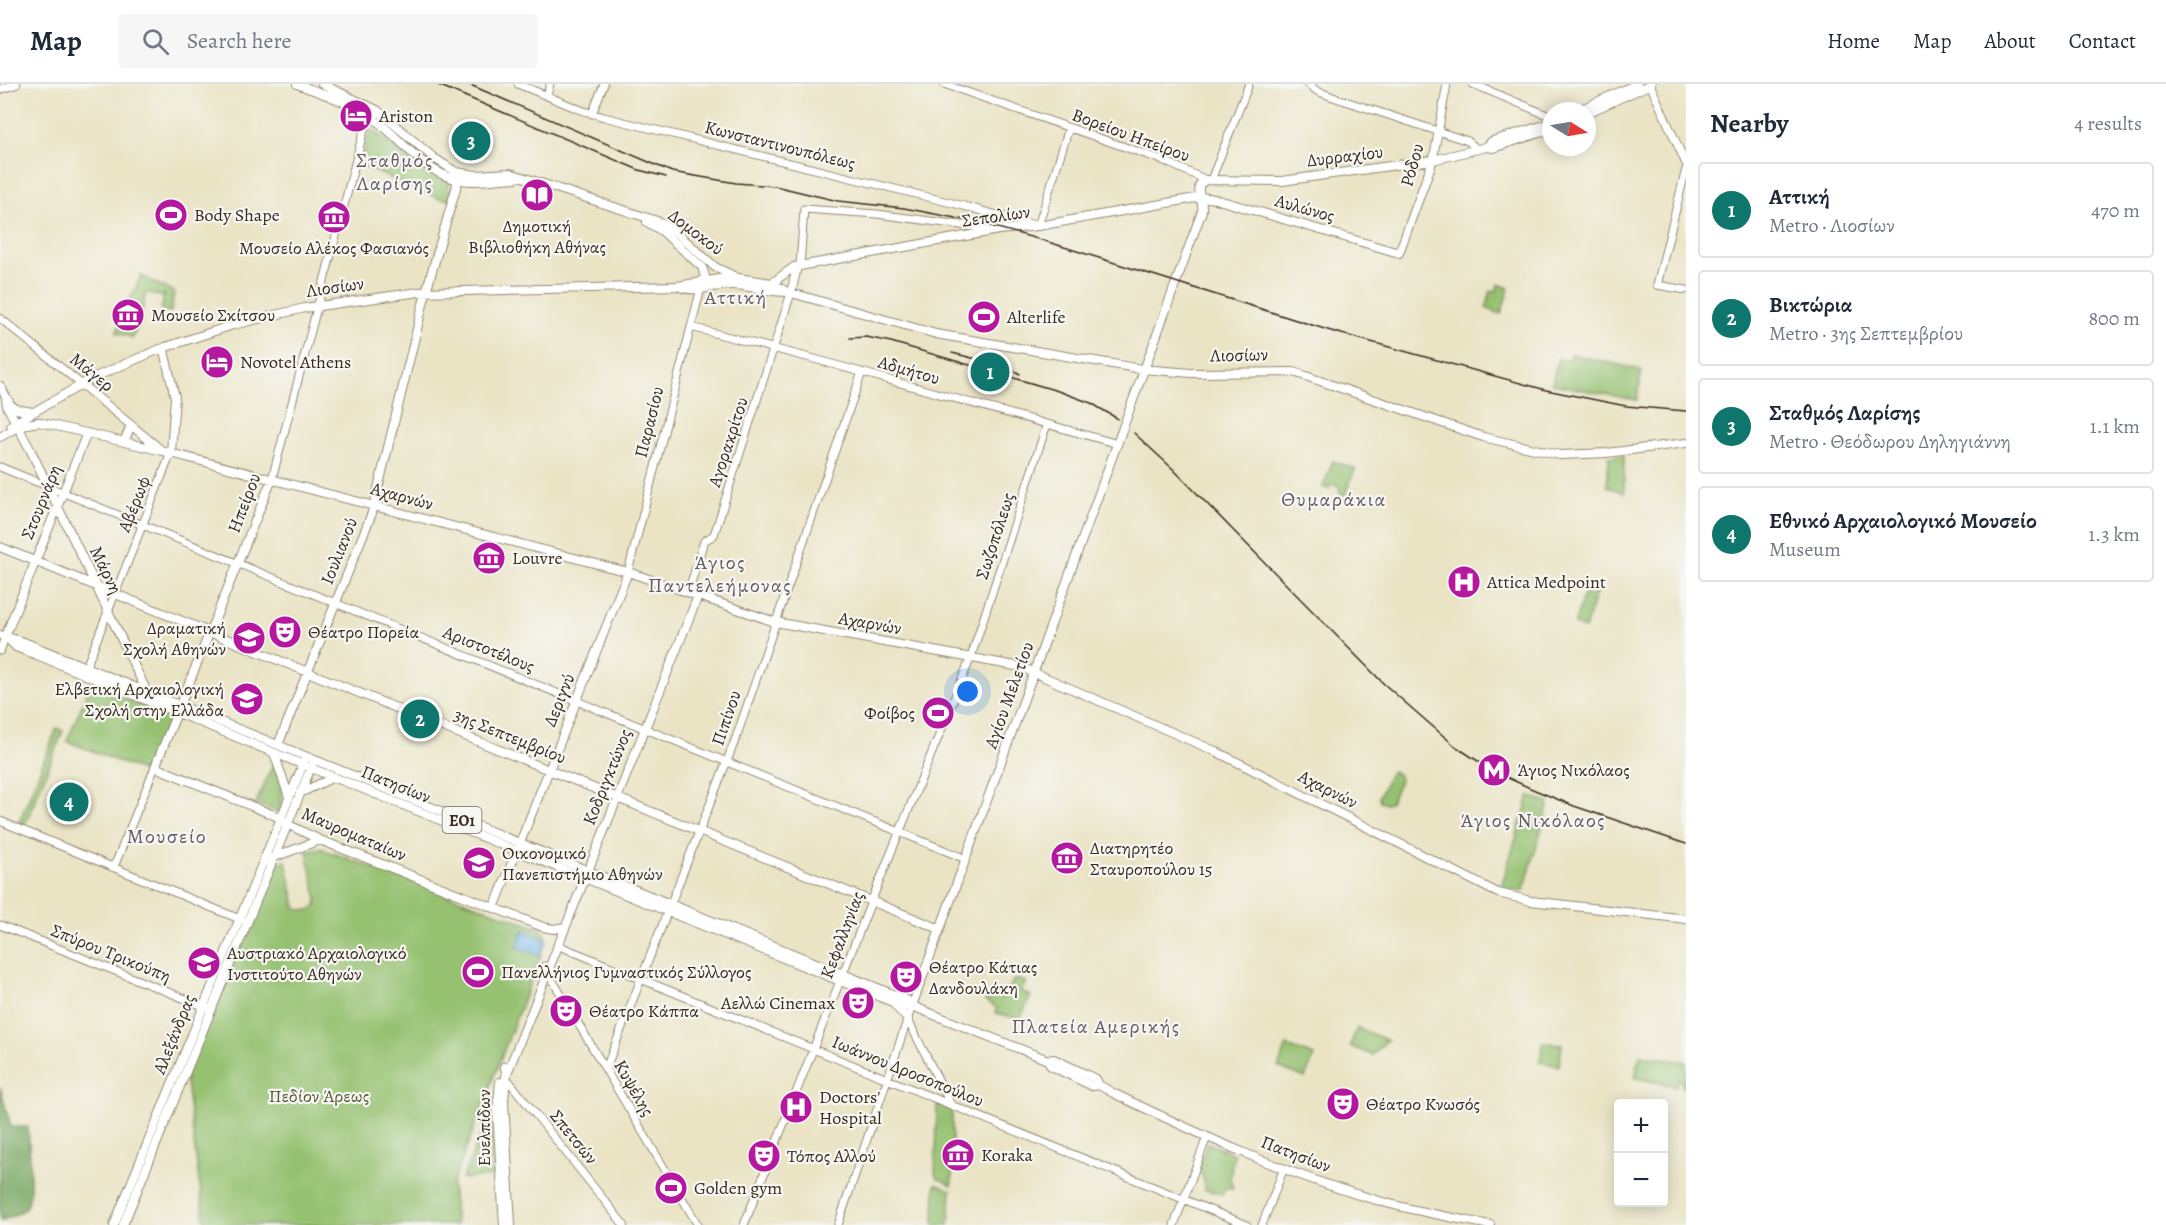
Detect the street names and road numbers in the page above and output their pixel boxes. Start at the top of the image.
street label: Βορείου Ηπείρου [1069,103,1193,167]
street label: Κωνσταντινουπόλεως [702,115,858,175]
street label: Δυρραχίου [1306,139,1384,173]
street label: Ρόδου [1394,141,1430,189]
street label: Αυλώνος [1271,188,1338,228]
street label: Σεπολίων [960,199,1032,233]
street label: Δομοκού [663,203,729,261]
street label: Λιοσίων [304,271,365,303]
street label: Λιοσίων [1209,342,1268,368]
street label: Μάγερ [65,347,119,397]
street label: Αδμήτου [874,350,943,390]
street label: Παρασίου [629,384,669,460]
street label: Αγορακρίτου [702,394,754,491]
street label: Στουρνάρη [15,461,67,543]
street label: Ηπείρου [222,470,266,536]
street label: Αβέρωφ [112,472,156,537]
street label: Αχαρνών [367,476,436,516]
street label: Σωζοπόλεως [970,490,1020,582]
street label: Ιουλιανού [315,514,363,588]
street label: Μάρνη [84,542,128,598]
street label: Αχαρνών [836,605,903,640]
street label: Αριστοτέλους [439,619,538,678]
street label: Αγίου Μελετίου [978,638,1039,753]
street label: Δεριγνύ [538,670,580,730]
street label: Πιπίνου [705,687,747,749]
street label: 3ης Σεπτεμβρίου [450,702,570,770]
street label: Κοδριγκτώνος [577,725,637,829]
street label: Πατησίων [358,759,434,809]
street label: Αχαρνών [1293,763,1362,814]
street label: Μαυροματαίων [298,801,410,867]
road number: ΕΟ1 [442,807,482,833]
street label: Κεφαλληνίας [814,888,870,982]
street label: Σπύρου Τρικούπη [48,918,174,988]
street label: Αλεξάνδρας [147,990,201,1078]
street label: Ιωάννου Δροσοπούλου [829,1030,987,1112]
street label: Κυψέλης [608,1055,660,1121]
street label: Ευελπίδων [472,1089,496,1167]
street label: Σπετσών [545,1105,603,1169]
street label: Πατησίων [1258,1130,1334,1178]

